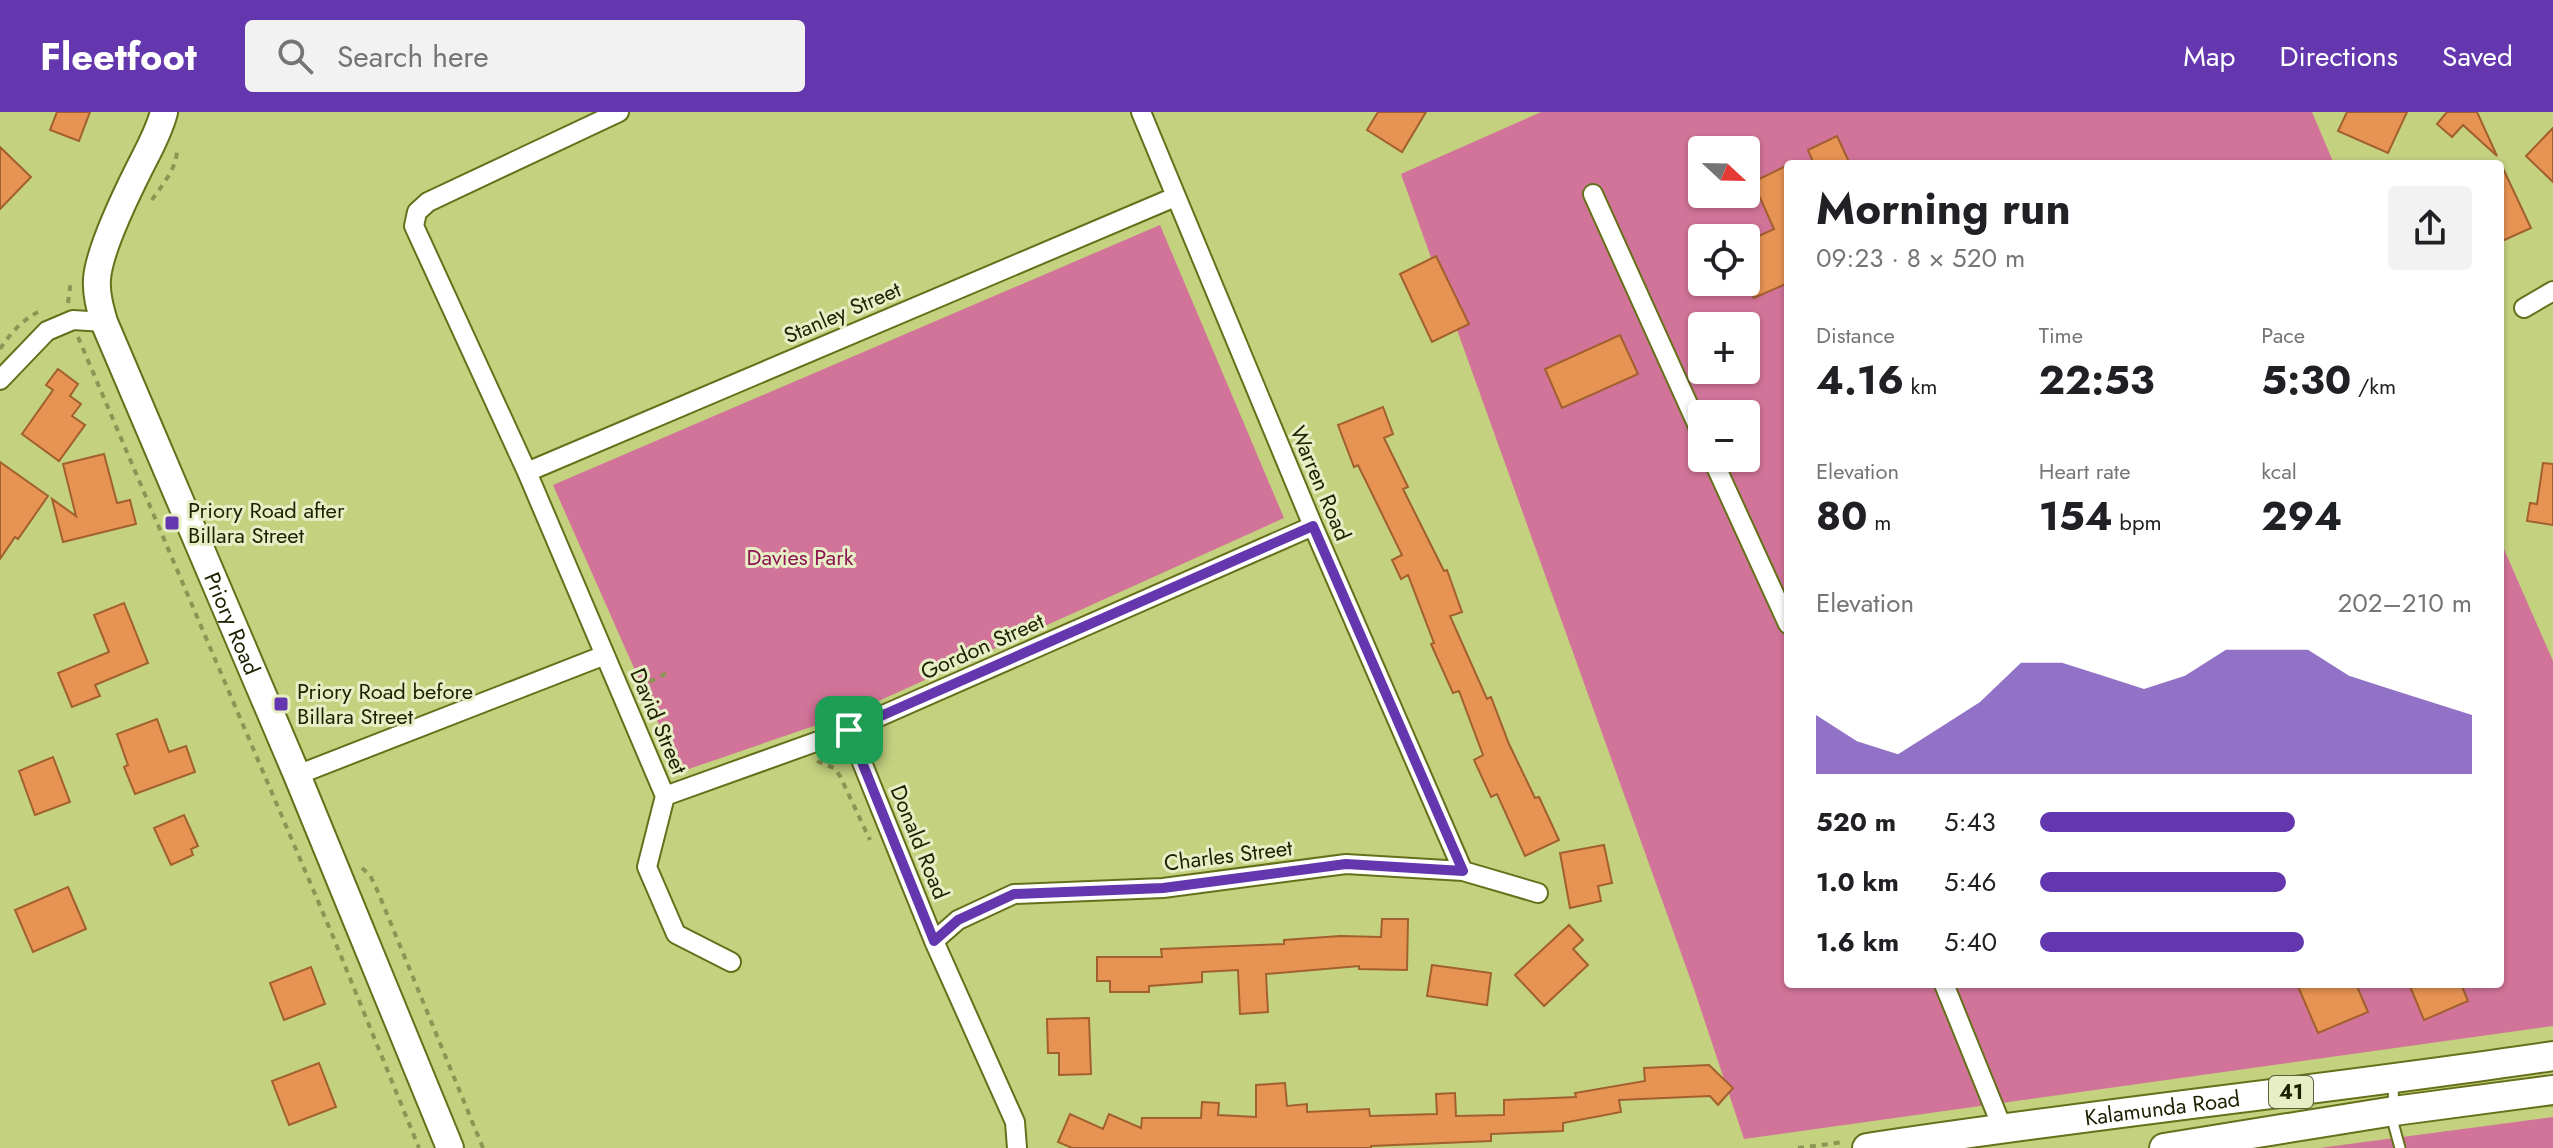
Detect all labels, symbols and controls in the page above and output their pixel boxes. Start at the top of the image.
search box [245,20,805,92]
text: Fleetfoot [40,29,197,84]
icon: search [273,34,317,78]
text: Search here [337,35,489,78]
text: Map [2183,36,2235,77]
text: Directions [2279,36,2398,77]
text: Saved [2442,36,2513,77]
north arrow [1688,136,1760,208]
map controls [1688,136,1760,472]
text: Morning run [1816,177,2071,241]
button: share [2388,186,2472,270]
button: locate [1688,224,1760,296]
text: 09:23 · 8 × 520 m [1816,239,2025,277]
street label: Stanley Street [779,273,906,351]
button: + [1688,312,1760,384]
text: Distance [1816,319,1895,351]
text: Time [2039,319,2083,351]
text: Pace [2261,319,2305,351]
text: 4.16 [1816,351,1904,409]
text: 22:53 [2039,351,2155,409]
text: 5:30 [2261,351,2351,409]
text: km [1904,370,1937,402]
text: /km [2351,370,2396,402]
button: − [1688,400,1760,472]
street label: Warren Road [1282,421,1360,545]
text: Elevation [1816,455,1899,487]
text: Heart rate [2039,455,2130,487]
text: kcal [2261,455,2297,487]
text: 80 [1816,487,1868,545]
text: 154 [2039,487,2113,545]
text: 294 [2261,487,2342,545]
place label: Priory Road after Billara Street [188,494,345,551]
text: m [1868,506,1891,538]
text: bpm [2113,506,2162,538]
marker: Priory Road after Billara Street [163,514,181,532]
park label: Davies Park [747,541,854,573]
street label: Priory Road [196,567,268,680]
text: Elevation [1816,584,1914,622]
text: 202–210 m [2337,584,2472,622]
street label: Gordon Street [915,604,1049,687]
street label: David Street [622,663,696,780]
place label: Priory Road before Billara Street [297,675,473,732]
marker: Priory Road before Billara Street [272,695,290,713]
pin [815,696,883,764]
icon: arrive [827,708,871,752]
street label: Donald Road [883,780,957,904]
text: 520 m [1816,803,1896,841]
text: 5:43 [1944,803,1996,841]
street label: Charles Street [1162,831,1295,879]
text: 1.0 km [1816,863,1899,901]
text: 5:46 [1944,863,1997,901]
text: 1.6 km [1816,923,1899,961]
text: 5:40 [1944,923,1997,961]
road number: 41 [2269,1076,2313,1108]
street label: Kalamunda Road [2083,1082,2242,1133]

